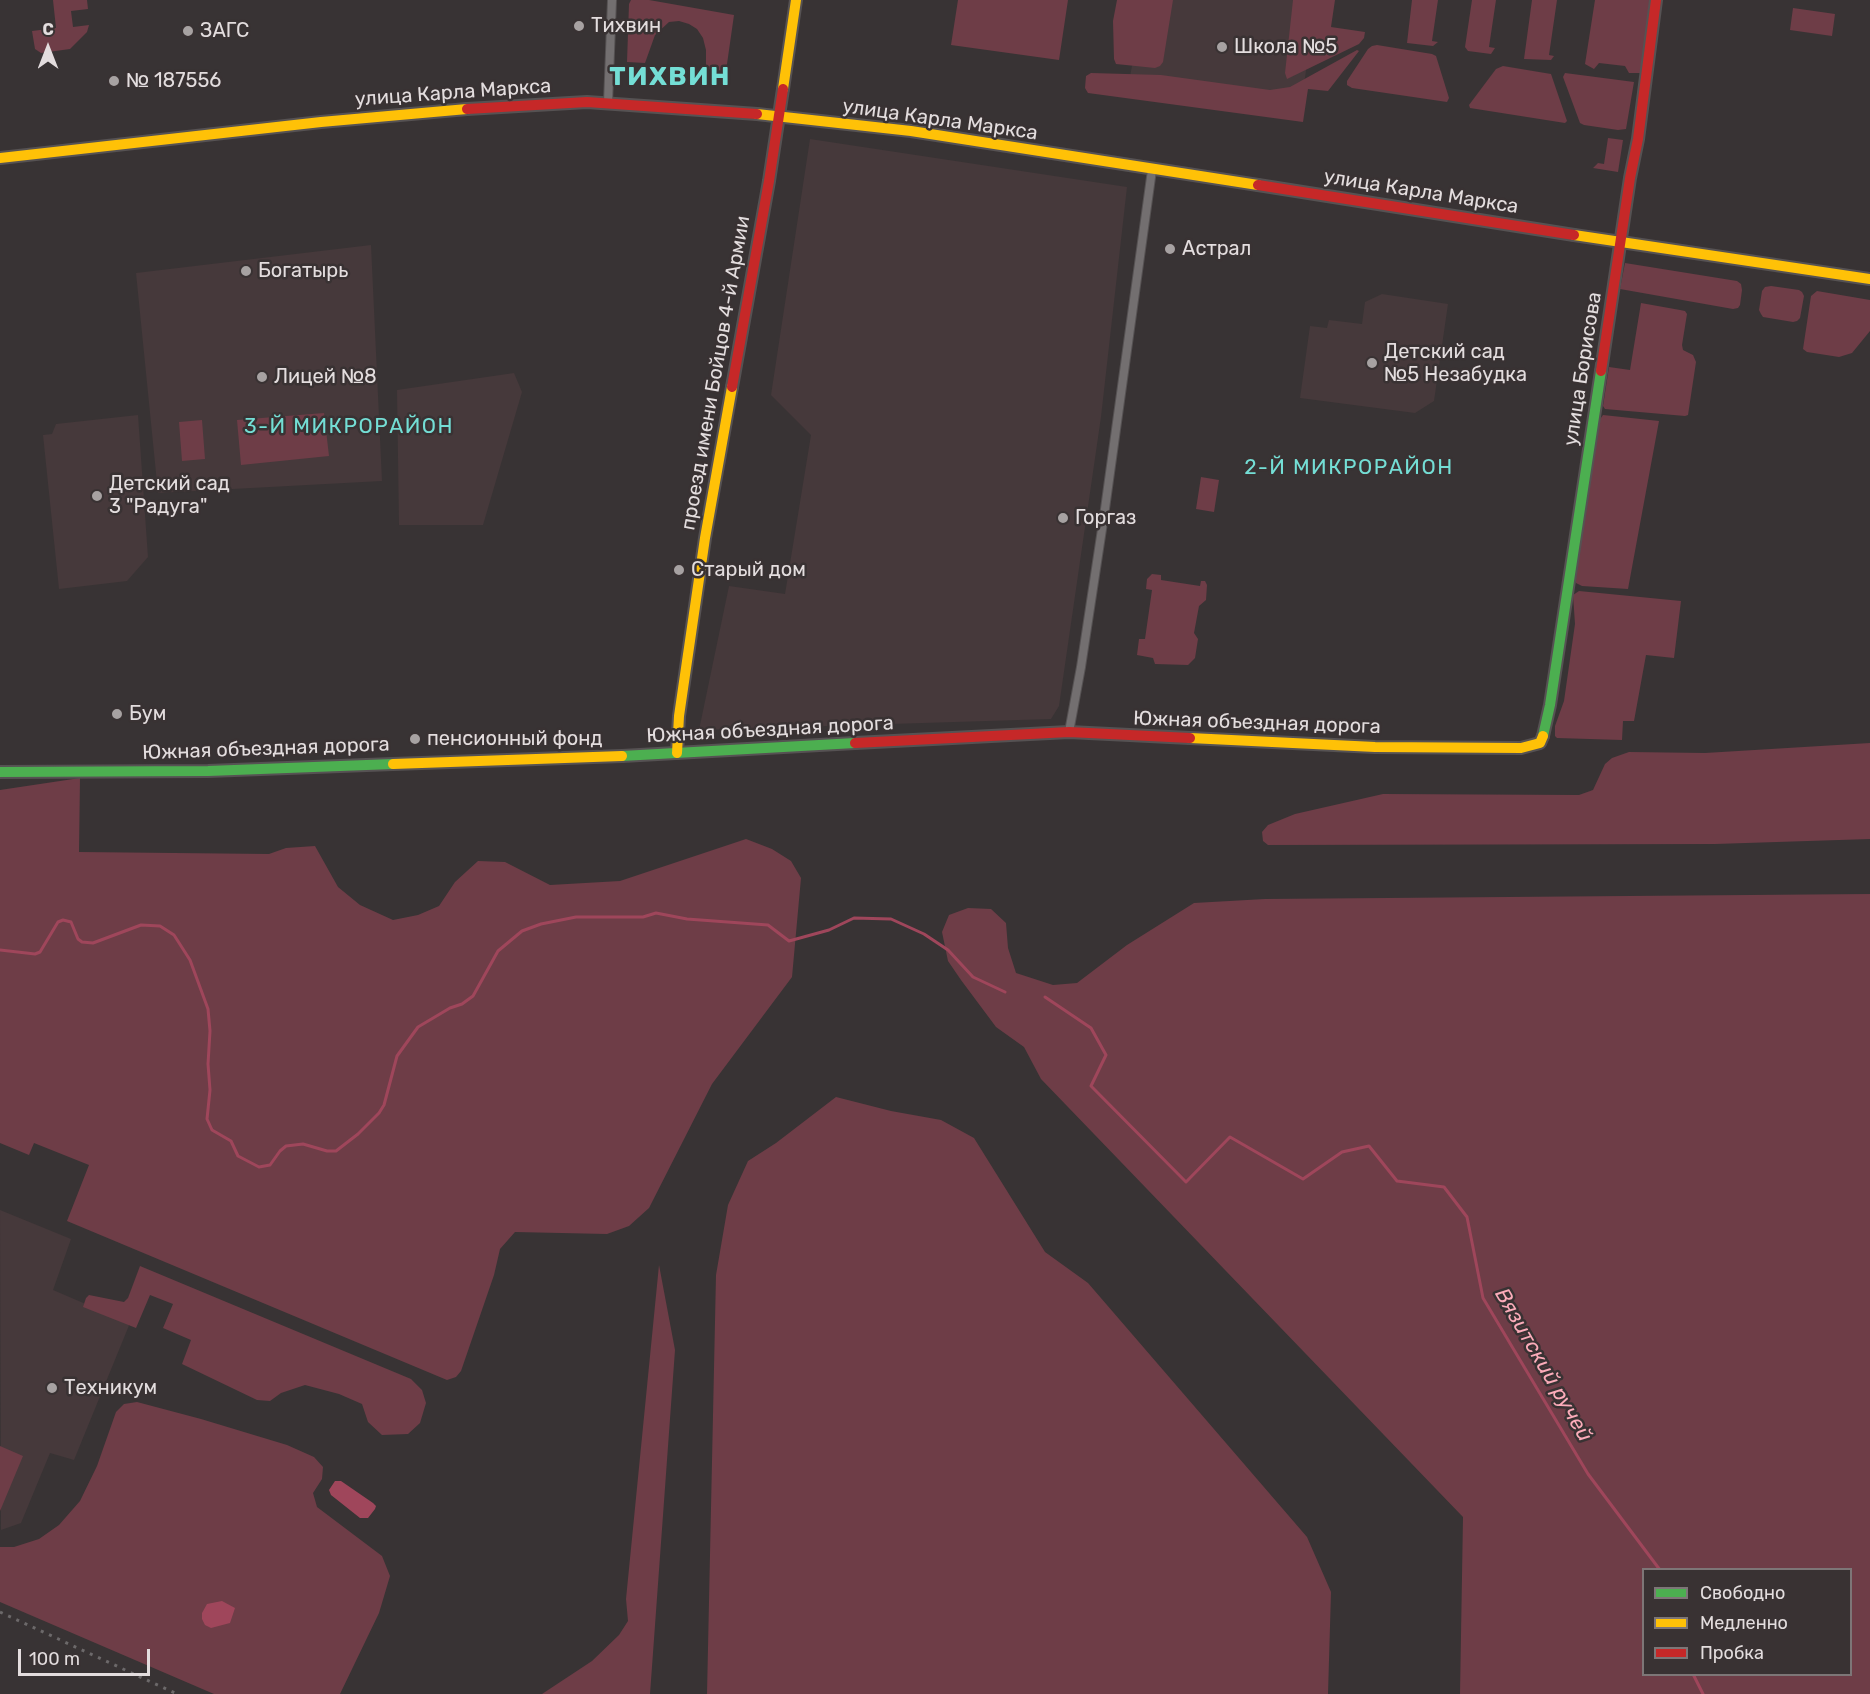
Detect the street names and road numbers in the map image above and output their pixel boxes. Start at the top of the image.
street label: улица Карла Маркса [354,74,552,112]
street label: улица Карла Маркса [841,94,1039,146]
street label: улица Карла Маркса [1322,165,1520,219]
street label: проезд имени Бойцов 4-й Армии [677,214,755,532]
street label: улица Борисова [1559,290,1607,448]
street label: Южная объездная дорога [1133,707,1381,739]
street label: Южная объездная дорога [646,712,894,748]
street label: Южная объездная дорога [142,733,390,765]

